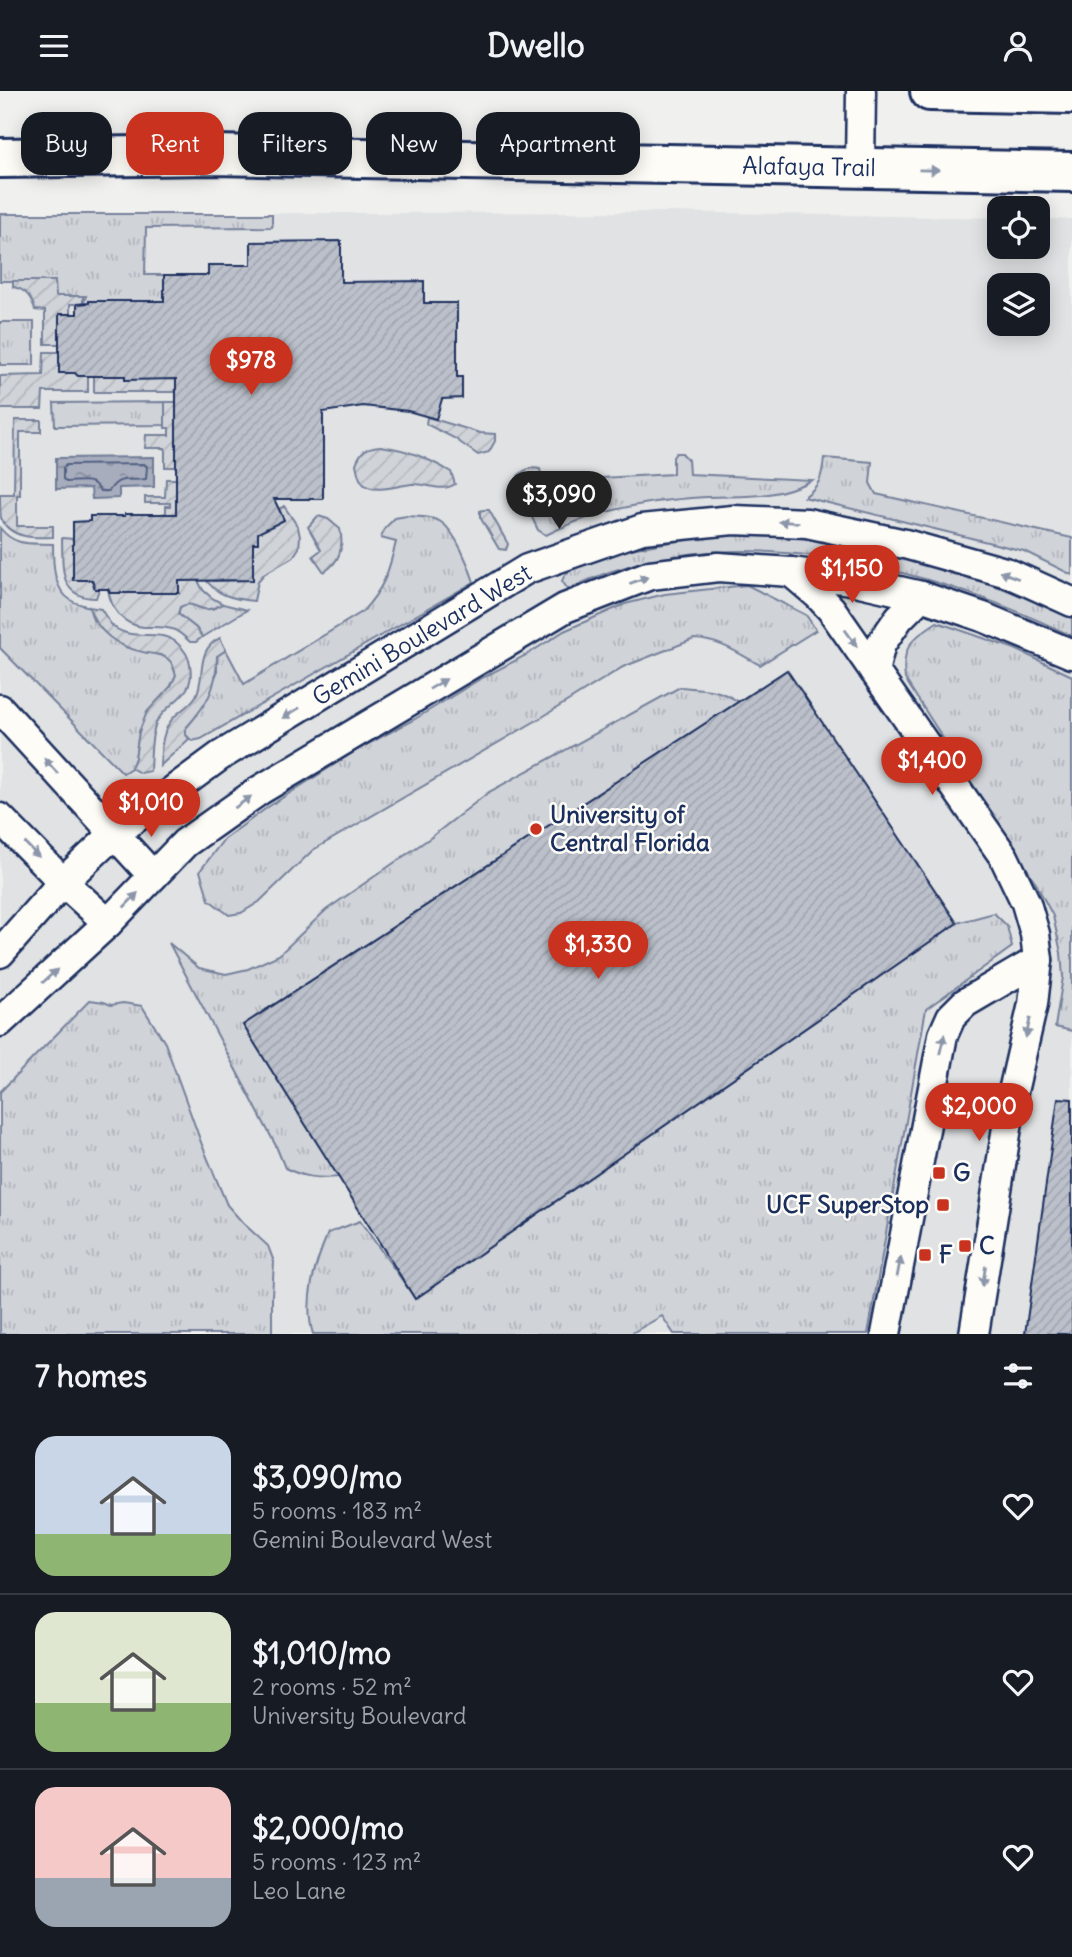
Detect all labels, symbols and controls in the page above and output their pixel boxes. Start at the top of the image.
text: Dwello [487,25,585,66]
icon: menu [35,27,73,65]
icon: person [999,27,1037,65]
chip: Buy [21,112,112,175]
chip: Rent [126,112,224,175]
chip: Filters [238,112,352,175]
chip: New [366,112,462,175]
chip: Apartment [476,112,640,175]
street label: Alafaya Trail [742,150,876,182]
one-way arrow [918,164,940,176]
map controls [987,196,1050,336]
button: locate [987,196,1050,259]
button: layers [987,273,1050,336]
pin: $978 [210,337,292,397]
text: $978 [226,345,276,374]
pin: $3,090 [502,471,616,531]
text: $3,090 [522,479,596,508]
one-way arrow [777,517,799,528]
pin: $1,150 [795,545,909,605]
text: $1,150 [821,553,883,582]
street label: Gemini Boulevard West [306,557,537,712]
one-way arrow [999,569,1020,580]
one-way arrow [629,574,650,585]
one-way arrow [844,629,858,647]
one-way arrow [428,678,447,690]
one-way arrow [281,707,300,720]
pin: $1,400 [875,737,989,797]
text: $1,400 [897,745,967,774]
one-way arrow [44,758,60,775]
pin: $1,010 [94,779,208,839]
text: $1,010 [118,787,184,816]
one-way arrow [234,795,252,809]
place label: University of Central Florida [550,799,710,857]
marker: University of Central Florida [528,821,544,837]
one-way arrow [23,841,40,858]
one-way arrow [122,892,138,909]
pin: $1,330 [541,921,655,981]
text: $1,330 [564,929,632,958]
one-way arrow [41,968,59,984]
one-way arrow [1022,1017,1033,1039]
one-way arrow [936,1032,947,1054]
pin: $2,000 [922,1083,1036,1143]
text: $2,000 [941,1091,1017,1120]
place label: G [953,1157,970,1187]
marker: G [931,1165,947,1181]
place label: UCF SuperStop [766,1189,929,1219]
marker: UCF SuperStop [935,1197,951,1213]
place label: C [979,1230,995,1260]
marker: C [957,1238,973,1254]
place label: F [939,1239,953,1269]
marker: F [917,1247,933,1263]
one-way arrow [894,1256,905,1278]
one-way arrow [978,1265,989,1287]
text: 7 homes [35,1357,147,1395]
icon: filters [999,1357,1037,1395]
text: $3,090/mo [252,1458,402,1496]
icon: home [91,1464,175,1548]
icon: heart [999,1487,1037,1525]
text: 5 rooms · 183 m² [252,1496,422,1525]
text: Gemini Boulevard West [252,1525,492,1554]
text: $1,010/mo [252,1634,391,1672]
icon: home [91,1640,175,1724]
icon: heart [999,1663,1037,1701]
text: 2 rooms · 52 m² [252,1672,412,1701]
text: University Boulevard [252,1701,467,1730]
text: $2,000/mo [252,1809,404,1847]
icon: home [91,1815,175,1899]
icon: heart [999,1838,1037,1876]
text: 5 rooms · 123 m² [252,1847,421,1876]
text: Leo Lane [252,1876,346,1905]

